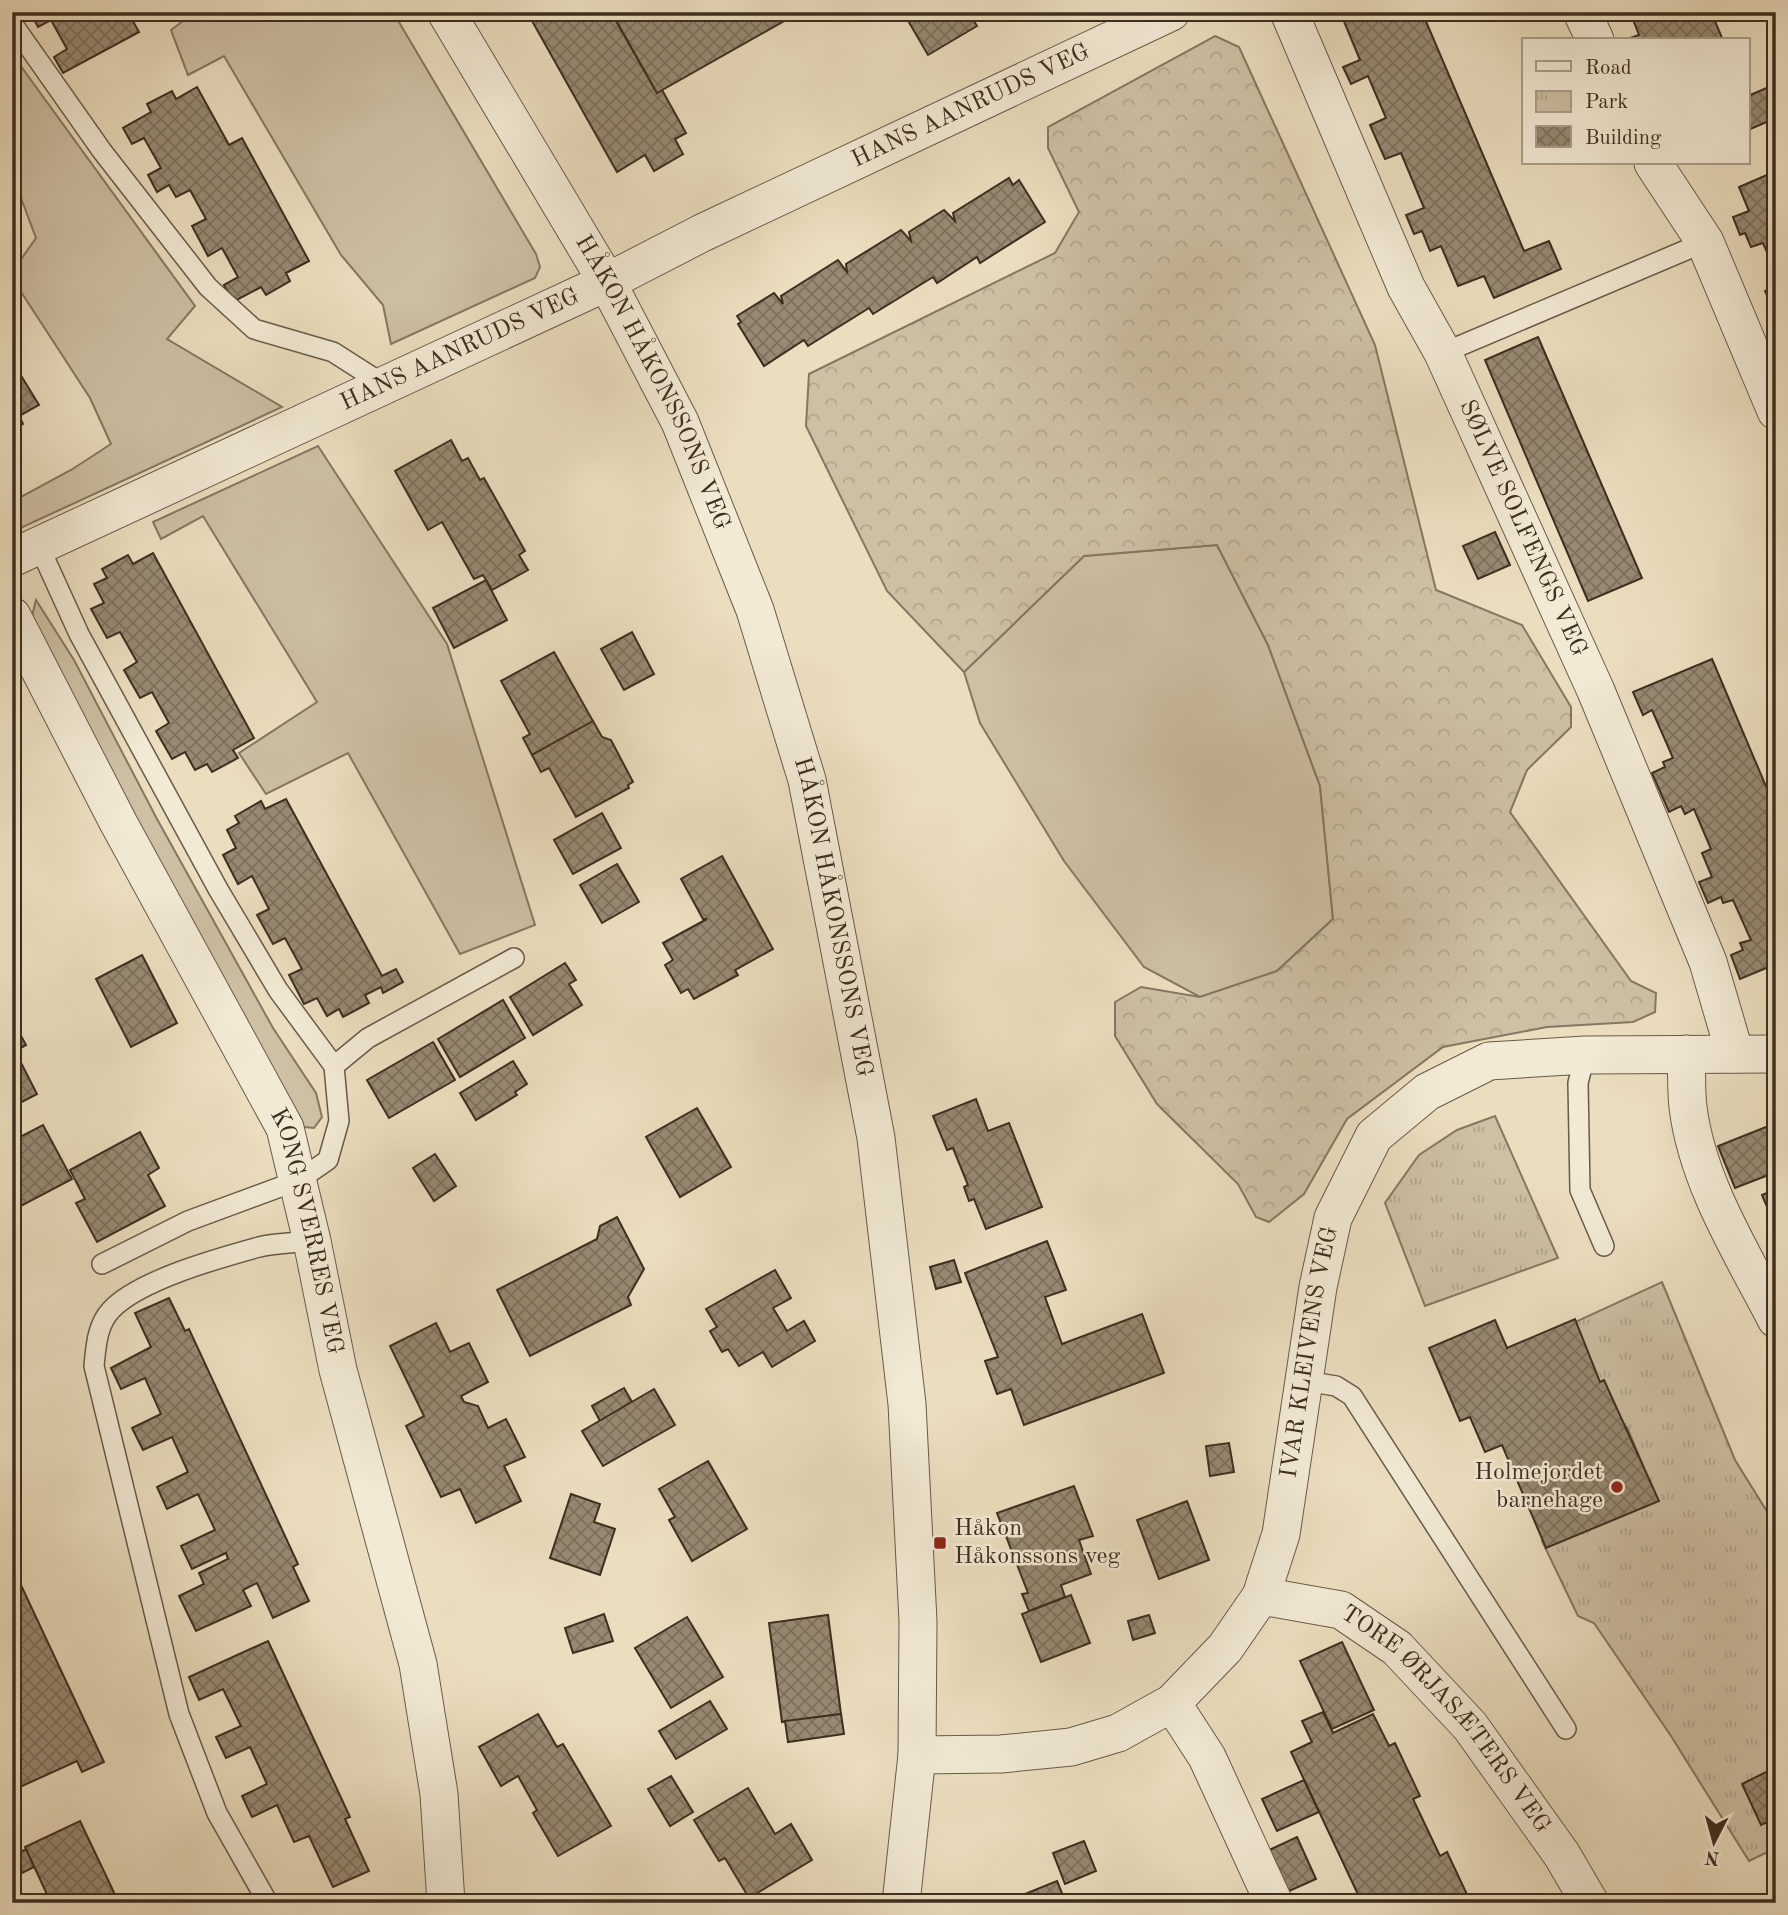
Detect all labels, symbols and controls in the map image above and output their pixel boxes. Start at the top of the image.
legend [1522,38,1750,164]
street label: HANS AANRUDS VEG [848,40,1094,173]
text: Road [1585,58,1632,79]
text: Park [1585,92,1628,113]
text: Building [1585,128,1662,149]
street label: HÅKON HÅKONSSONS VEG [570,231,734,534]
street label: HANS AANRUDS VEG [337,284,583,416]
street label: SØLVE SOLFENGS VEG [1454,396,1591,660]
street label: HÅKON HÅKONSSONS VEG [789,754,876,1079]
street label: KONG SVERRES VEG [265,1105,347,1356]
street label: IVAR KLEIVENS VEG [1278,1224,1343,1480]
place label: Holmejordet barnehage [1474,1461,1603,1513]
marker: Holmejordet barnehage [1609,1479,1625,1495]
place label: Håkon Håkonssons veg [954,1517,1121,1569]
marker: Håkon Håkonssons veg [932,1535,948,1551]
street label: TORE ØRJASÆTERS VEG [1336,1601,1555,1838]
north arrow [1680,1806,1750,1876]
text: N [1704,1846,1721,1867]

